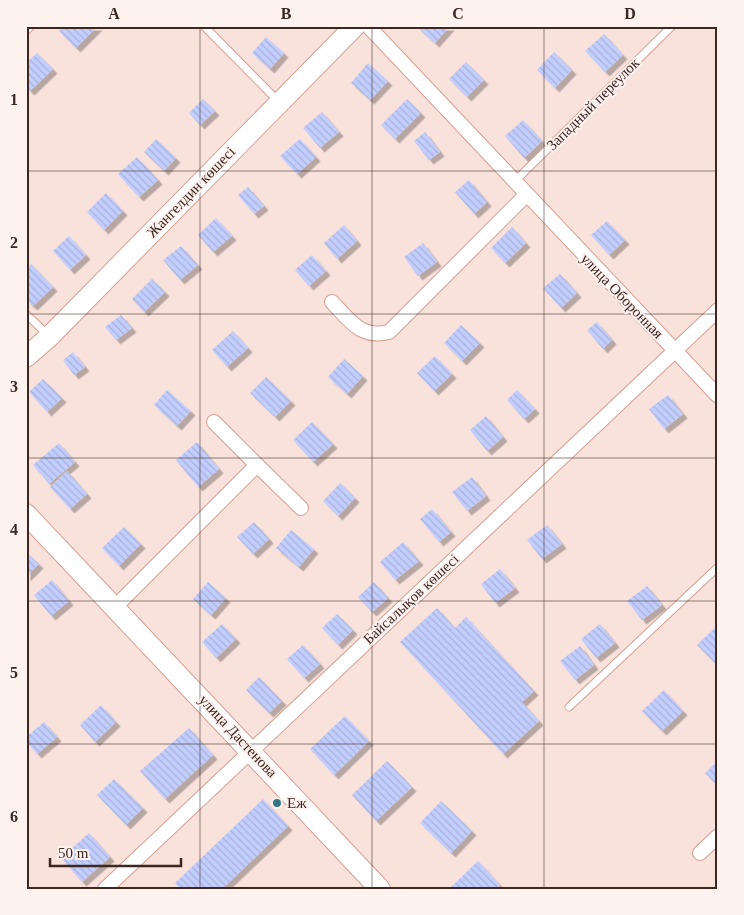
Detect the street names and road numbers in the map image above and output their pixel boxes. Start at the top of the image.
street label: Западный переулок [544,54,643,153]
street label: Жангелдин көшесі [144,143,238,241]
street label: улица Оборонная [578,250,667,342]
street label: Байсалықов көшесі [360,551,462,647]
street label: улица Дастенова [196,692,280,781]

